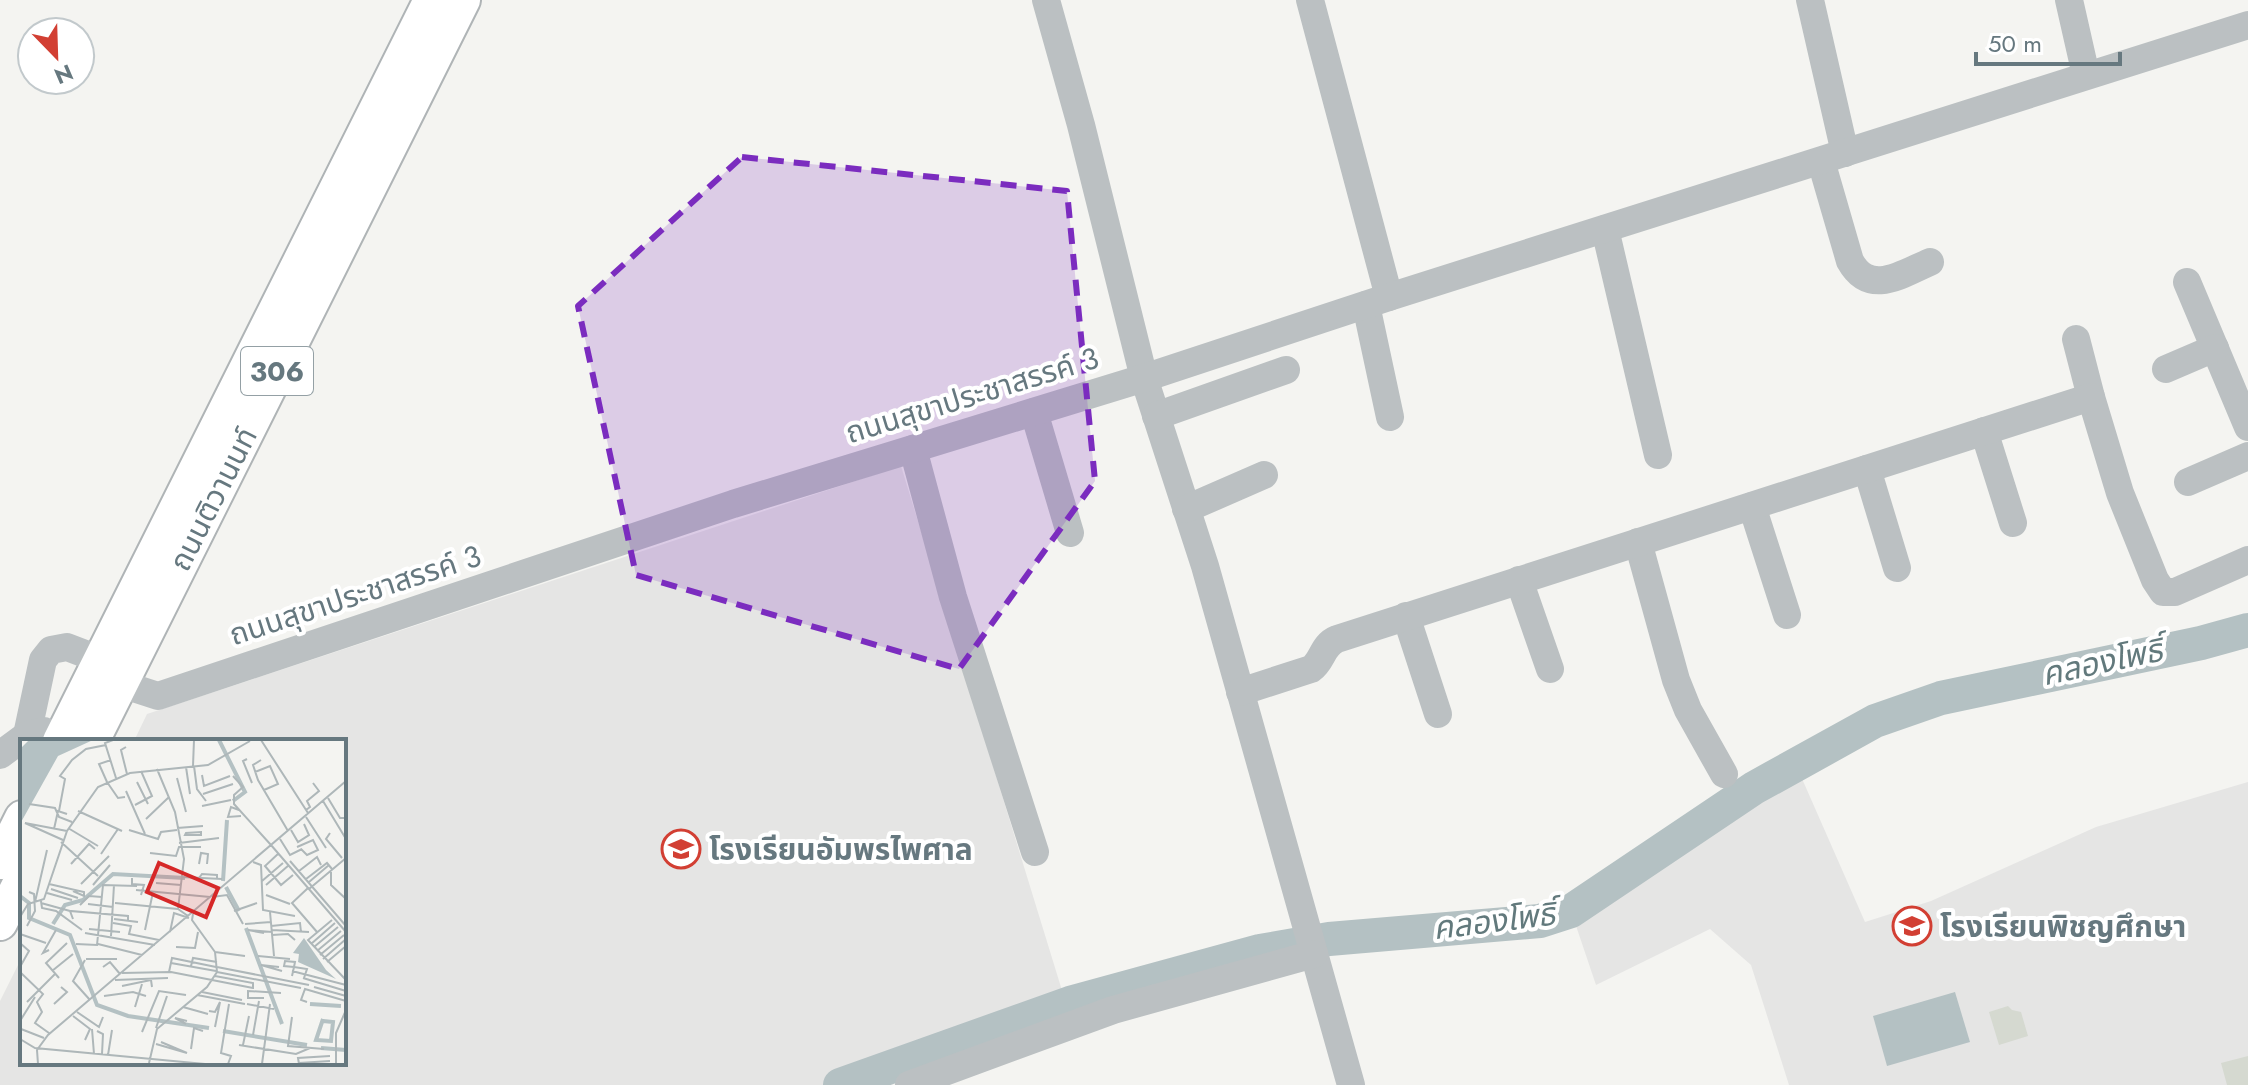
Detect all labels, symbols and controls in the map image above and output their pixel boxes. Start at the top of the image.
north arrow [16,16,96,96]
scale bar [1976,16,2120,66]
text: 50 m [1988,26,2042,61]
text: N [50,56,78,93]
street label: ถนนสุขาประชาสรรค์ 3 [840,336,1104,454]
road number: 306 [241,347,313,395]
street label: ถนนติวานนท์ [158,420,268,578]
street label: ถนนสุขาประชาสรรค์ 3 [224,534,486,656]
water label: คลองโพธิ์ [2037,625,2175,697]
inset map [20,739,346,1065]
school or university icon: โรงเรียนอัมพรไพศาล [660,828,702,870]
place label: โรงเรียนอัมพรไพศาล [709,828,973,871]
water label: คลองโพธิ์ [1430,890,1566,951]
school or university icon: โรงเรียนพิชญศึกษา [1891,905,1933,947]
place label: โรงเรียนพิชญศึกษา [1940,905,2186,948]

